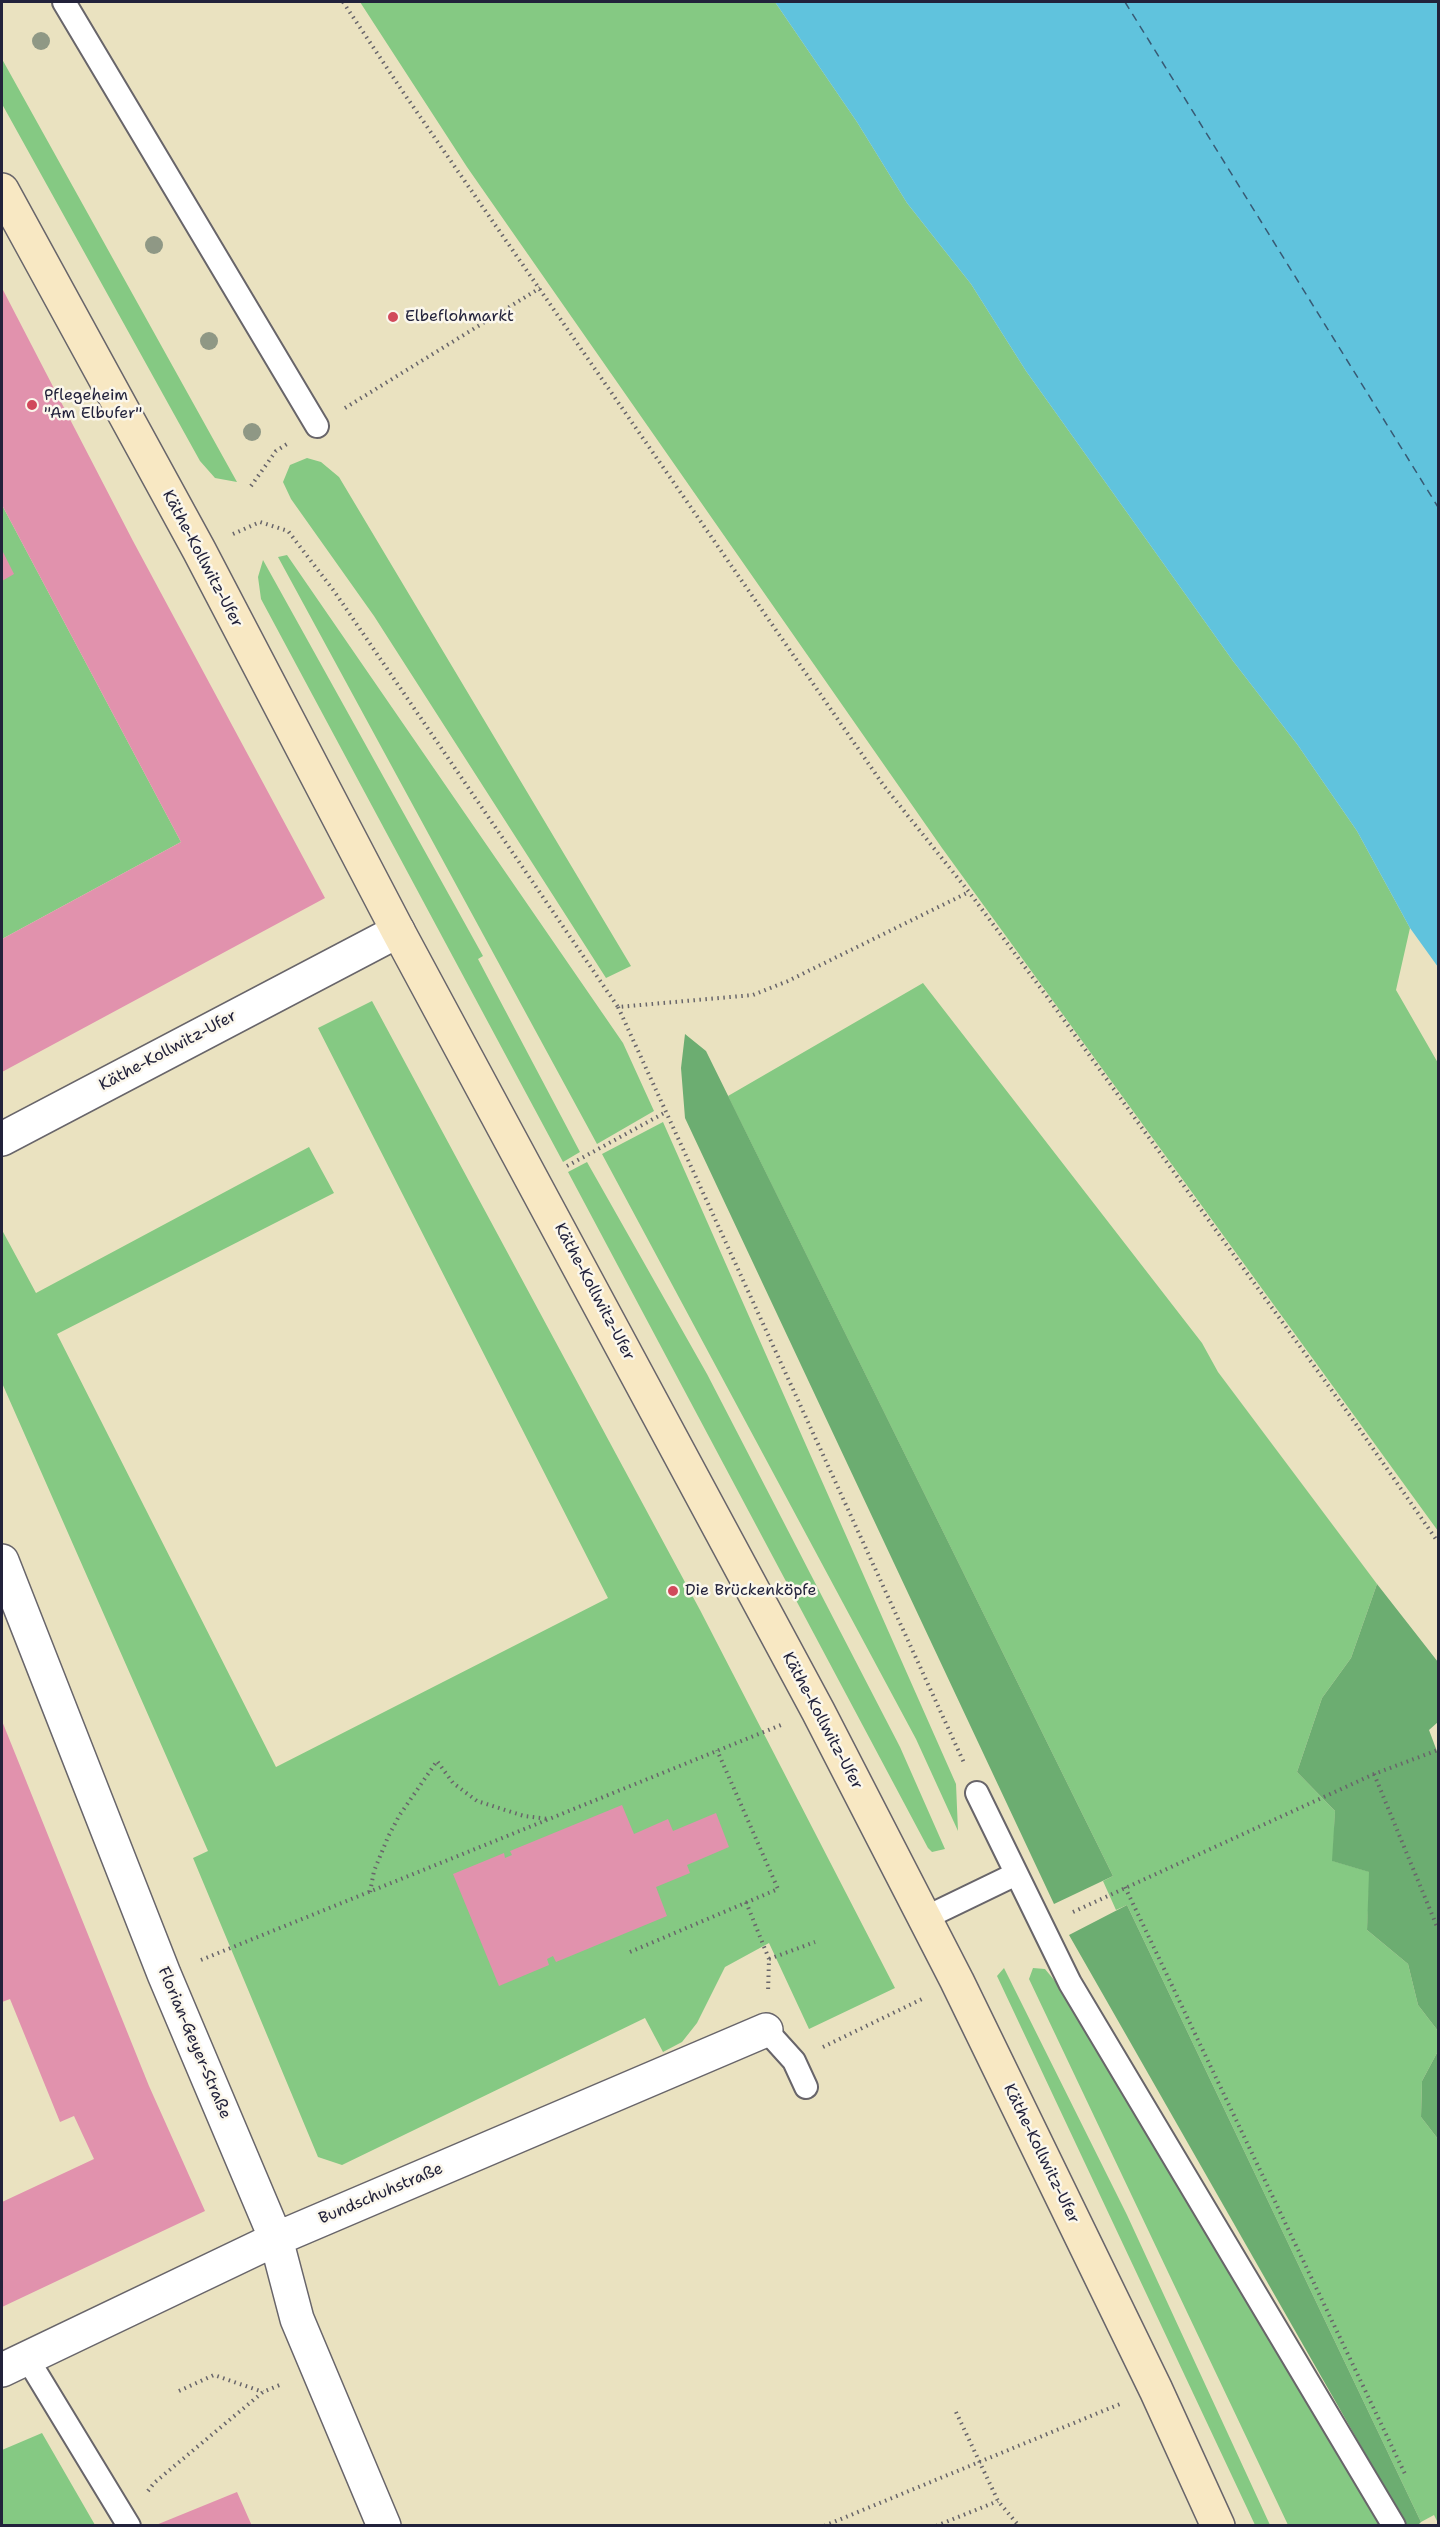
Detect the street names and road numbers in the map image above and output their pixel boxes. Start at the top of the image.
street label: Käthe-Kollwitz-Ufer [158,487,246,631]
street label: Käthe-Kollwitz-Ufer [96,1007,240,1095]
street label: Käthe-Kollwitz-Ufer [550,1220,638,1364]
street label: Käthe-Kollwitz-Ufer [778,1649,866,1793]
street label: Florian-Geyer-Straße [153,1964,235,2122]
street label: Käthe-Kollwitz-Ufer [999,2081,1083,2227]
street label: Bundschuhstraße [316,2159,446,2229]

